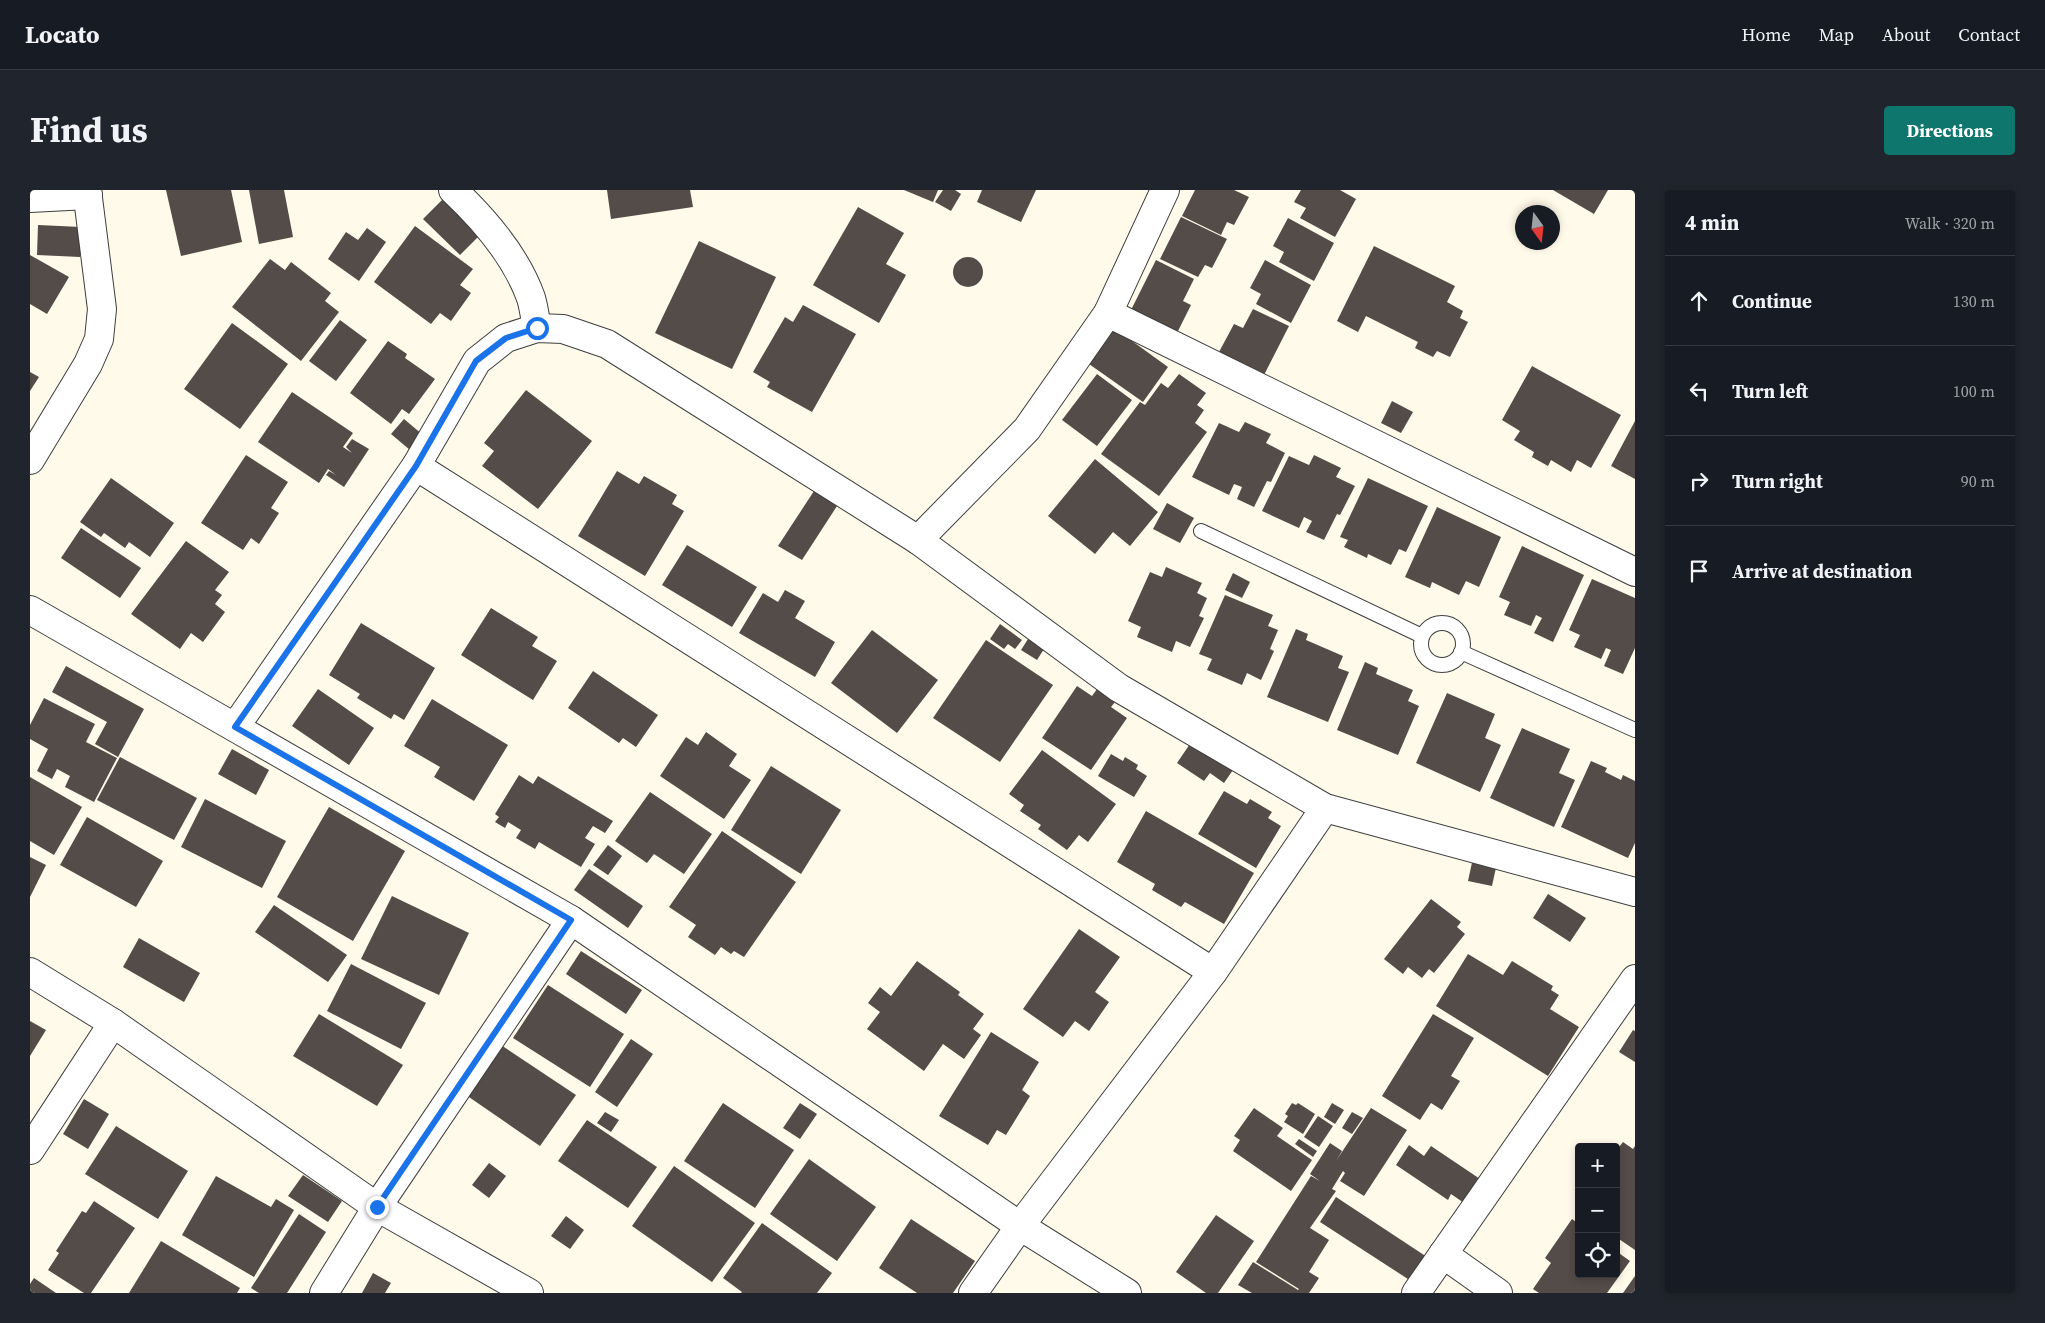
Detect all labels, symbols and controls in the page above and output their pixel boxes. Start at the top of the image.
text: Locato [25,18,100,51]
text: Home [1742,22,1791,47]
text: Map [1819,22,1854,47]
text: About [1882,22,1930,47]
text: Contact [1958,22,2020,47]
text: Find us [30,106,148,154]
button: Directions [1884,106,2015,155]
north arrow [1515,205,1560,250]
text: 4 min [1685,208,1740,237]
text: Walk · 320 m [1905,212,1995,234]
icon: ahead [1685,287,1713,315]
text: Continue [1732,288,1812,314]
text: 130 m [1953,290,1995,312]
route start [526,317,549,340]
icon: left [1685,377,1713,405]
text: Turn left [1732,378,1808,404]
text: 100 m [1953,380,1995,402]
icon: right [1685,467,1713,495]
text: Turn right [1732,468,1823,494]
text: 90 m [1961,470,1995,492]
icon: arrive [1685,557,1713,585]
text: Arrive at destination [1732,558,1912,584]
map controls [1575,1143,1620,1278]
button: + [1575,1143,1620,1188]
button: − [1575,1188,1620,1233]
route end [366,1196,389,1219]
button: locate [1575,1233,1620,1278]

